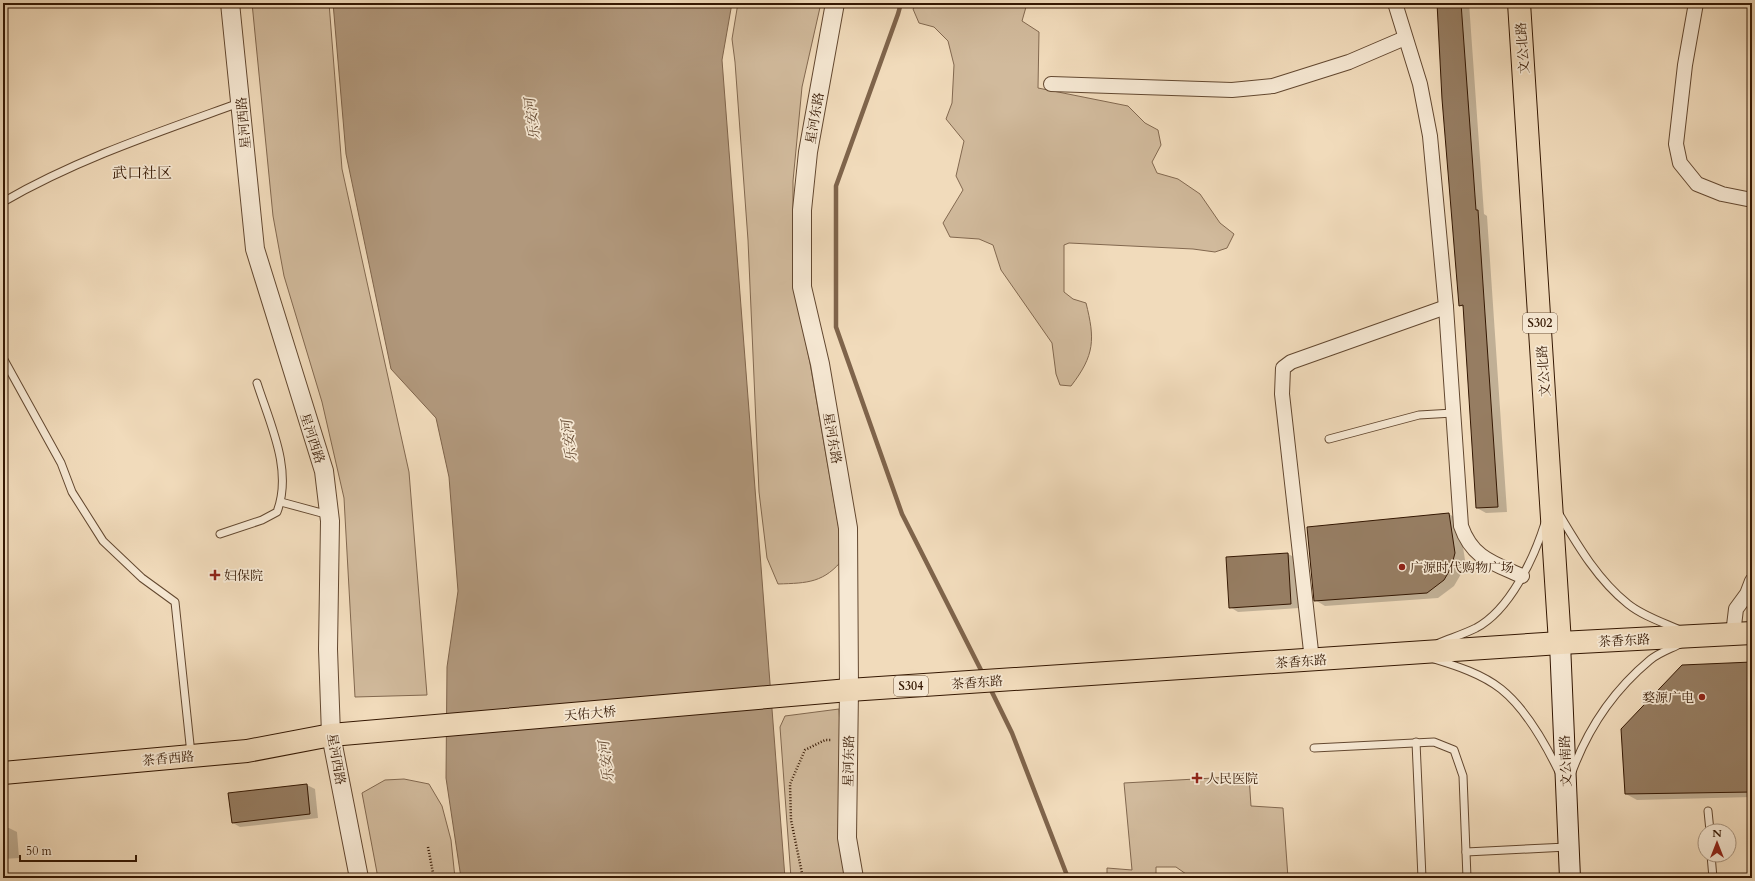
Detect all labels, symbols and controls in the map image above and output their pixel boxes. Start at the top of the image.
street label: 文公北路 [1512,21,1534,75]
street label: 星河东路 [802,91,828,145]
water label: 乐安河 [520,94,544,141]
street label: 星河西路 [233,96,255,150]
district label: 武口社区 [112,163,172,183]
road number: S302 [1523,313,1557,333]
street label: 文公北路 [1533,344,1555,398]
street label: 星河西路 [295,411,329,466]
street label: 星河东路 [819,411,845,465]
water label: 乐安河 [557,416,581,463]
place label: 广源时代购物广场 [1410,559,1514,577]
marker: 广源时代购物广场 [1397,562,1407,572]
place label: 妇保院 [224,567,263,585]
marker: 妇保院 [209,569,221,581]
street label: 茶香东路 [1598,631,1650,651]
street label: 茶香东路 [1274,651,1328,673]
street label: 茶香东路 [950,672,1004,694]
road number: S304 [894,676,928,696]
place label: 婺源广电 [1642,689,1694,707]
marker: 婺源广电 [1697,692,1707,702]
street label: 天佑大桥 [563,703,617,725]
street label: 星河西路 [323,732,349,786]
street label: 星河东路 [840,735,858,787]
street label: 文公南路 [1556,735,1576,787]
water label: 乐安河 [594,737,618,784]
street label: 茶香西路 [141,748,195,770]
place label: 人民医院 [1206,770,1258,788]
marker: 人民医院 [1191,772,1203,784]
north arrow [1697,823,1737,863]
text: N [1712,826,1722,841]
scale bar [20,837,136,863]
text: 50 m [26,843,53,859]

